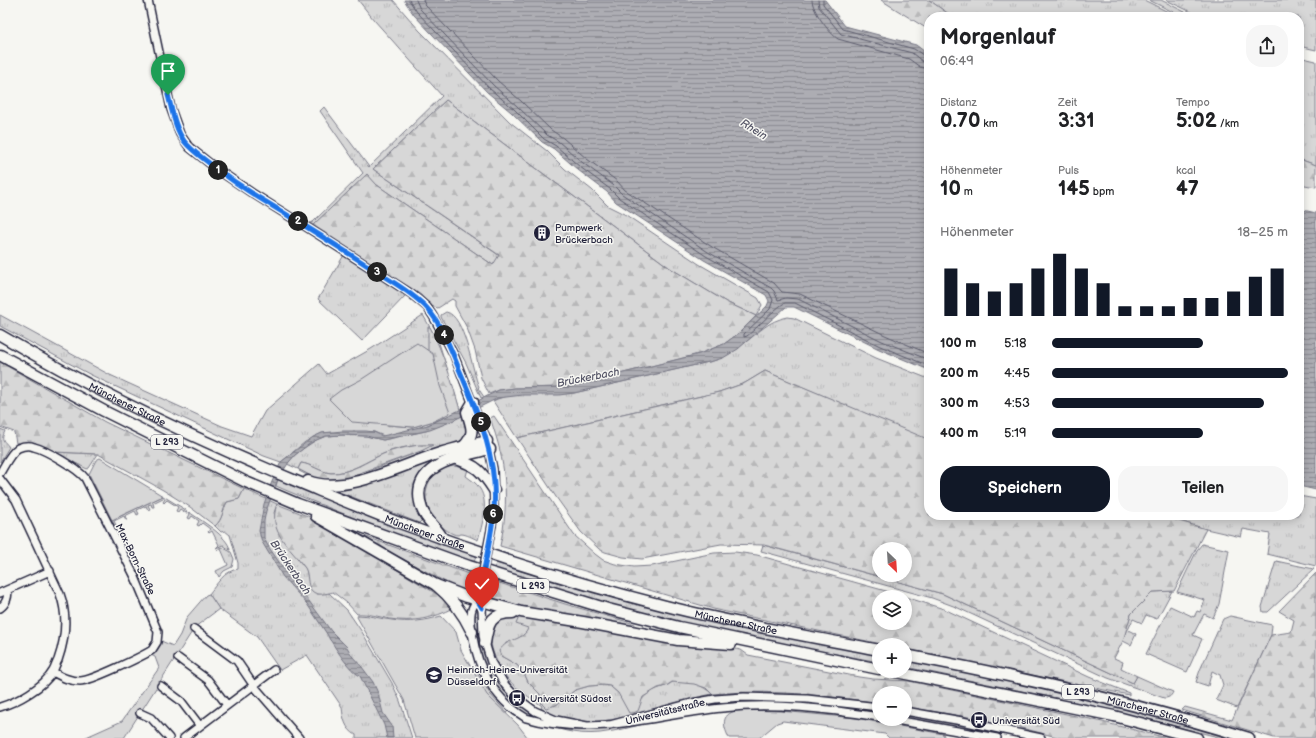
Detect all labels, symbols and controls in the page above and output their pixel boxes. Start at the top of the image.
text: Morgenlauf [940,24,1056,51]
button: share [1246,25,1288,67]
text: 06:49 [940,53,974,69]
pin [151,54,185,95]
icon: arrive [157,60,179,82]
text: Distanz [940,96,977,109]
text: Zeit [1058,96,1077,109]
text: Tempo [1176,96,1210,109]
text: 0.70 [940,109,980,133]
text: 3:31 [1058,109,1095,133]
text: 5:02 [1176,109,1217,133]
water label: Rhein [738,116,769,143]
text: km [980,117,998,130]
text: /km [1217,117,1239,130]
pin: 1 [208,160,228,180]
text: 1 [216,163,220,176]
text: Höhenmeter [940,164,1002,177]
text: Puls [1058,164,1079,177]
text: kcal [1176,164,1196,177]
text: 10 [940,177,961,201]
text: 145 [1058,177,1090,201]
text: 47 [1176,177,1199,201]
text: m [961,185,973,198]
text: bpm [1090,185,1114,198]
pin: 2 [288,211,308,231]
text: 2 [295,214,301,227]
place label: Pumpwerk Brückerbach [555,222,613,246]
building icon: Pumpwerk Brückerbach [532,223,552,243]
text: Höhenmeter [940,224,1014,240]
text: 18–25 m [1237,224,1288,240]
pin: 3 [367,262,387,282]
text: 3 [374,265,380,278]
pin: 4 [434,325,454,345]
text: 4 [441,328,447,341]
text: 100 m [940,335,976,351]
text: 5:18 [1004,335,1027,351]
water label: Brückerbach [556,365,620,390]
text: 200 m [940,365,978,381]
text: 4:45 [1004,365,1030,381]
street label: Münchener Straße [87,381,167,429]
text: 300 m [940,395,978,411]
text: 4:53 [1004,395,1030,411]
pin: 5 [471,412,491,432]
text: 5 [478,415,484,428]
text: 400 m [940,425,978,441]
text: 5:19 [1004,425,1027,441]
road number: L 293 [151,435,183,449]
button: Speichern [940,466,1110,512]
button: Teilen [1118,466,1288,512]
pin: 6 [483,504,503,524]
text: 6 [490,507,496,520]
street label: Münchener Straße [383,513,466,553]
street label: Max-Born-Straße [113,522,158,597]
water label: Brückerbach [268,537,314,597]
north arrow [872,542,912,582]
map controls [872,542,912,726]
pin [465,567,499,608]
icon: check [471,573,493,595]
road number: L 293 [517,579,549,593]
button: layers [872,590,912,630]
street label: Münchener Straße [693,608,778,637]
button: + [872,638,912,678]
place label: Heinrich-Heine-Universität Düsseldorf [447,664,567,688]
school or university icon: Heinrich-Heine-Universität Düsseldorf [424,665,444,685]
road number: L 293 [1062,685,1094,699]
button: − [872,686,912,726]
bus stop icon: Universität Südost [507,688,527,708]
place label: Universität Südost [530,693,612,705]
street label: Münchener Straße [1106,694,1190,727]
street label: Universitätsstraße [624,696,706,728]
bus stop icon: Universität Süd [969,710,989,730]
place label: Universität Süd [992,715,1060,727]

